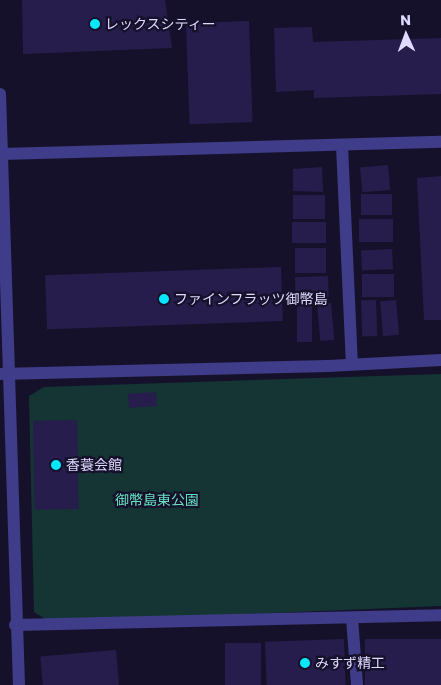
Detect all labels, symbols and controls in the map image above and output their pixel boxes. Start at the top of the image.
north arrow [381,10,431,60]
text: N [400,10,411,30]
place label: レックスシティー [105,16,217,32]
marker: レックスシティー [89,18,101,30]
place label: ファインフラッツ御幣島 [174,291,328,307]
marker: ファインフラッツ御幣島 [158,293,170,305]
place label: 香蓑会館 [66,457,122,473]
marker: 香蓑会館 [50,459,62,471]
park label: 御幣島東公園 [115,492,199,508]
place label: みすず精工 [315,655,385,671]
marker: みすず精工 [299,657,311,669]

